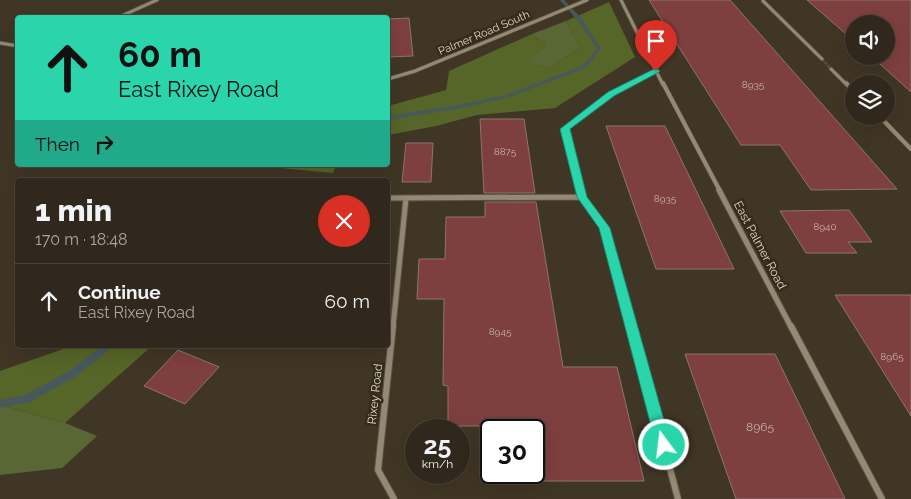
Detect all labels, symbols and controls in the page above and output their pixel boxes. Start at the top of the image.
street label: Palmer Road South [436,8,532,58]
map controls [845,15,895,125]
button: sound [845,15,895,65]
pin [635,20,677,71]
icon: arrive [642,27,670,55]
text: 60 m [118,34,202,75]
icon: ahead [35,35,100,100]
button: layers [845,75,895,125]
text: East Rixey Road [118,76,279,102]
house number: 8935 [742,79,765,90]
icon: right [90,130,118,158]
text: Then [35,133,80,155]
house number: 8875 [494,146,517,157]
text: 1 min [35,193,112,228]
house number: 8935 [654,193,677,204]
button: close [318,195,370,247]
street label: East Palmer Road [731,199,789,291]
house number: 8940 [813,221,837,232]
text: 170 m · 18:48 [35,230,128,249]
text: Continue [78,281,161,303]
icon: ahead [35,287,63,315]
text: 60 m [325,290,370,312]
text: East Rixey Road [78,303,195,322]
house number: 8945 [489,326,512,337]
house number: 8965 [880,351,904,362]
street label: Rixey Road [365,363,385,425]
position arrow [637,418,689,470]
speed limit sign: 30 [480,419,545,484]
house number: 8965 [746,420,774,434]
text: 25 [424,430,451,460]
text: km/h [422,457,453,471]

